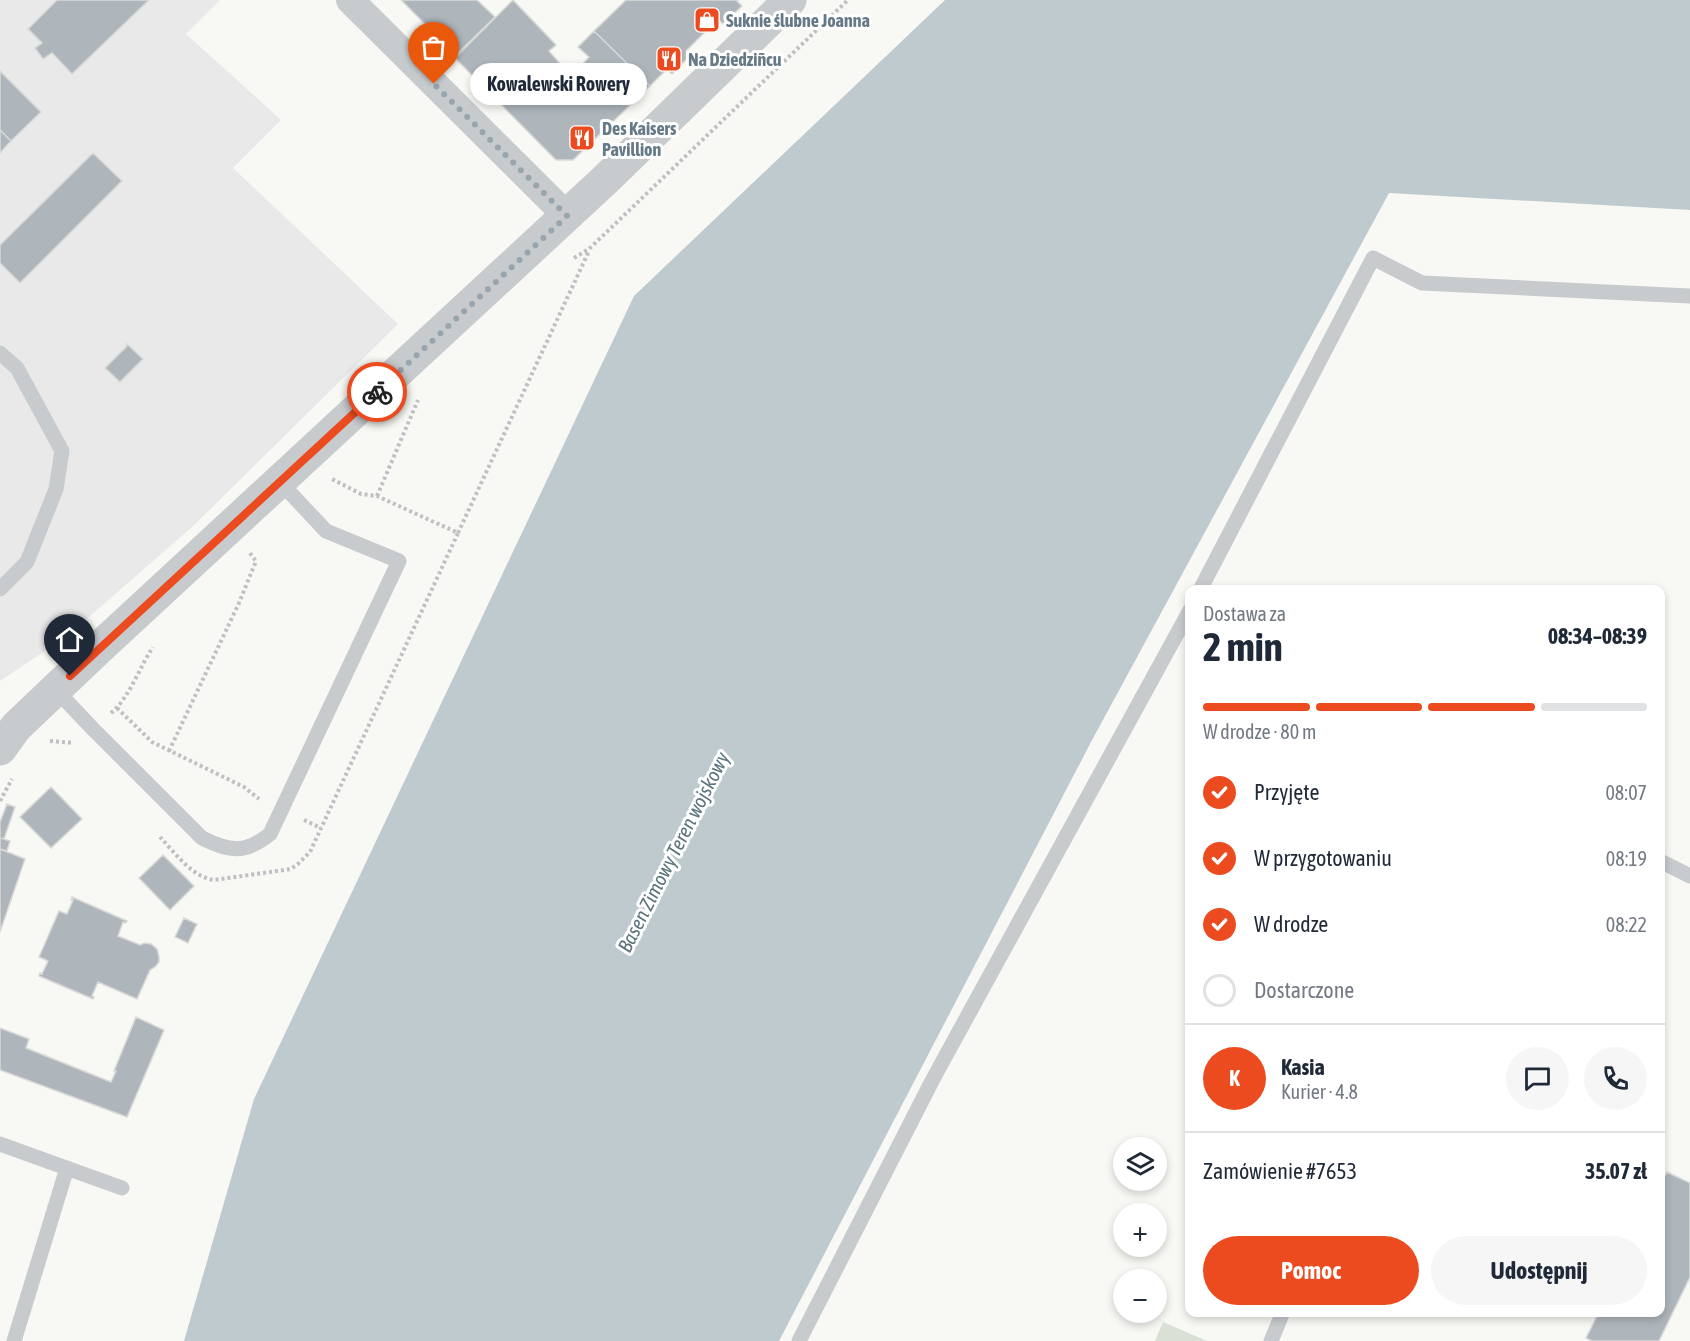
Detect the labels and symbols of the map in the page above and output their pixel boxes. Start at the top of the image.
shop icon: Suknie ślubne Joanna [692,5,722,35]
place label: Suknie ślubne Joanna [726,10,870,31]
pin [408,22,459,84]
restaurant icon: Na Dziedziñcu [654,44,684,74]
place label: Na Dziedziñcu [688,49,782,70]
callout: Kowalewski Rowery [470,63,647,105]
place label: Des Kaisers Pavillion [602,118,677,160]
restaurant icon: Des Kaisers Pavillion [567,123,597,153]
courier [347,362,407,422]
pin [44,614,95,676]
water label: Basen Zimowy Teren wojskowy [612,747,734,956]

